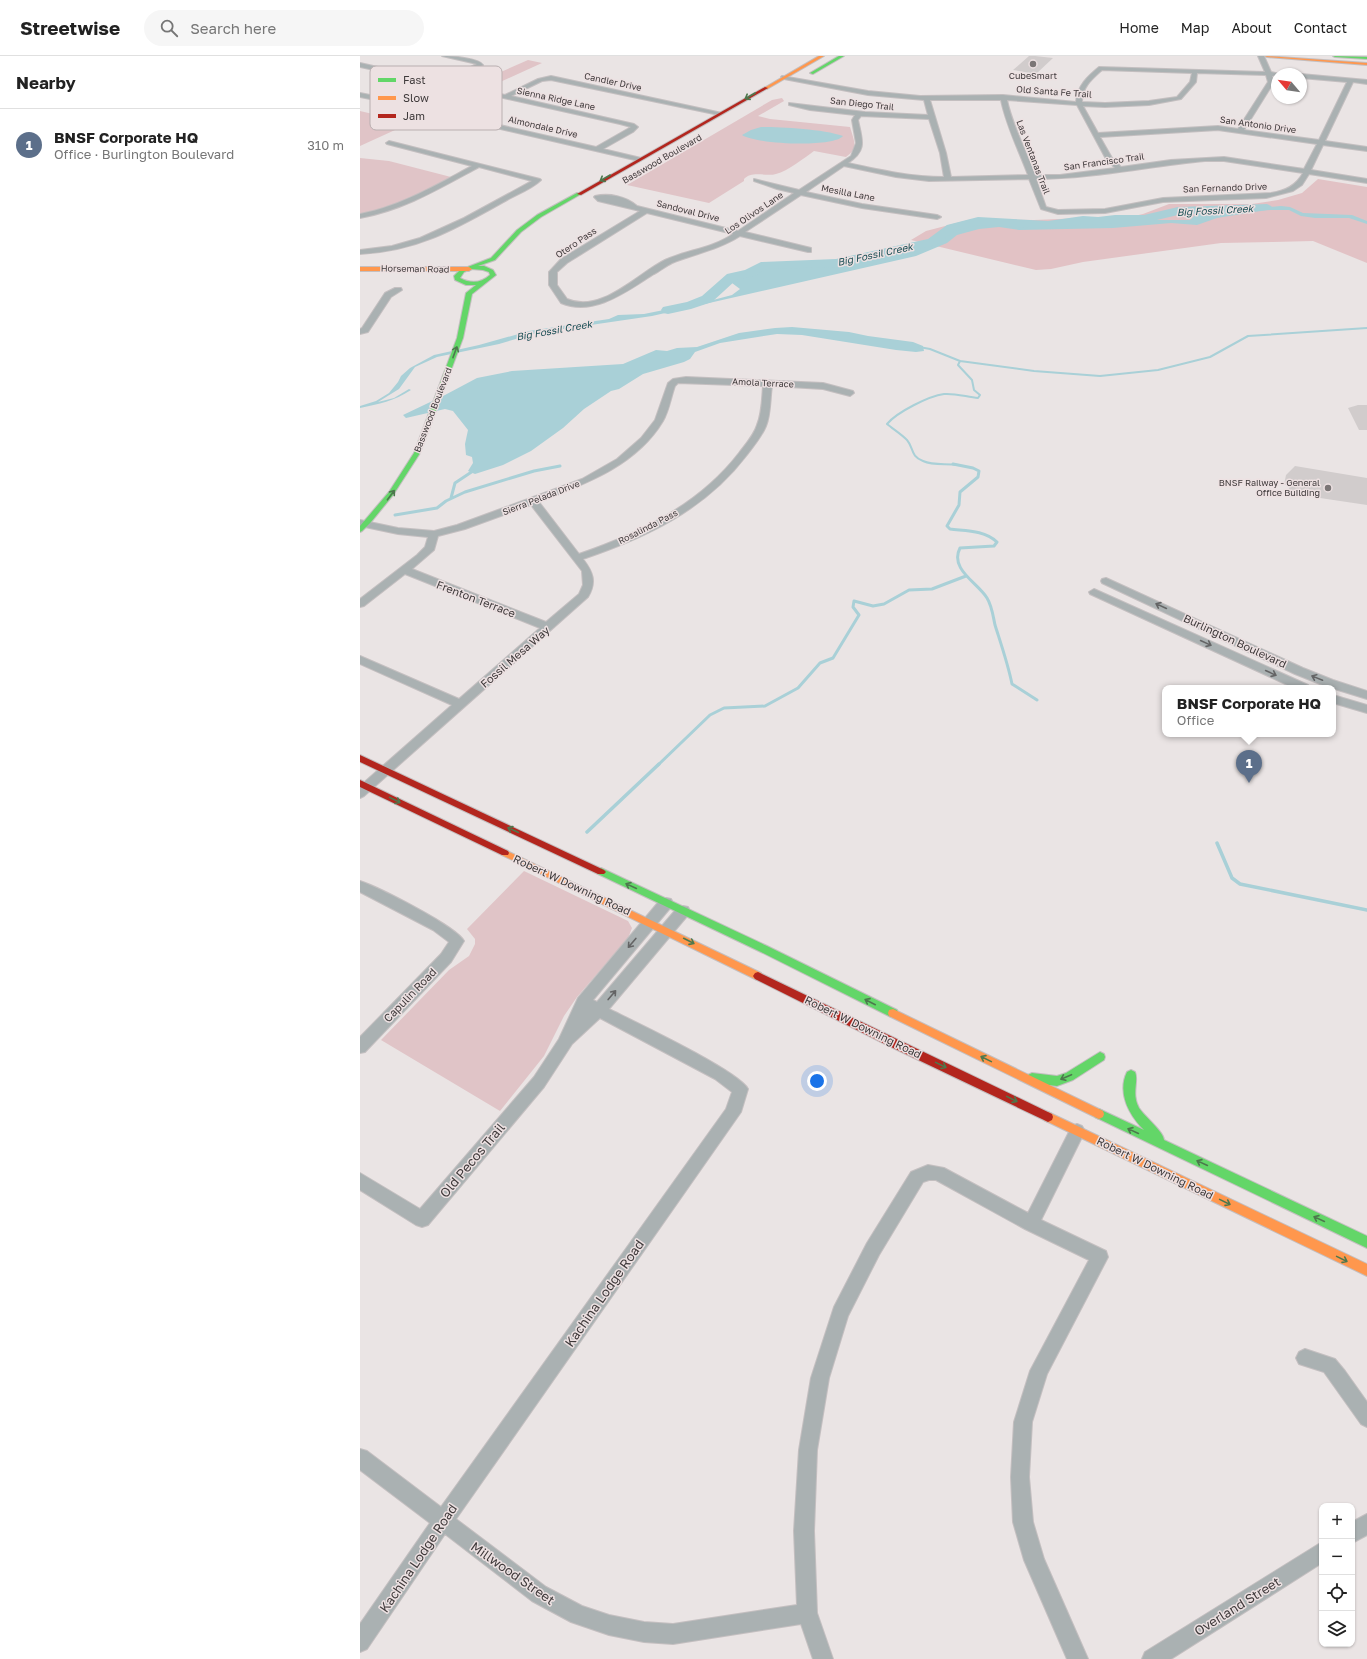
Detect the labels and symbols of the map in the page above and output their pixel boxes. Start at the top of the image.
marker: CubeSmart [1028,59,1038,69]
legend [370,66,502,130]
north arrow [1271,68,1307,104]
street label: Candler Drive [583,70,643,93]
place label: CubeSmart [1009,70,1058,81]
text: Fast [403,73,426,86]
street label: Old Santa Fe Trail [1016,83,1092,100]
street label: Sienna Ridge Lane [516,85,596,112]
text: Slow [403,91,429,104]
one-way arrow [744,93,756,100]
street label: San Diego Trail [829,95,895,112]
text: Jam [403,109,425,122]
street label: Almondale Drive [507,113,579,140]
street label: San Antonio Drive [1219,114,1297,135]
street label: Las Ventanas Trail [1014,118,1053,195]
street label: Basswood Boulevard [620,131,703,186]
street label: San Francisco Trail [1063,150,1145,173]
one-way arrow [600,174,612,182]
street label: San Fernando Drive [1183,181,1267,194]
street label: Mesilla Lane [820,182,876,203]
street label: Los Olivos Lane [723,189,785,236]
street label: Sandoval Drive [656,197,721,224]
water label: Big Fossil Creek [1176,202,1255,219]
street label: Otero Pass [553,225,598,260]
water label: Big Fossil Creek [836,240,915,269]
street label: Horseman Road [381,262,449,275]
water label: Big Fossil Creek [515,317,594,344]
one-way arrow [451,346,459,358]
street label: Basswood Boulevard [411,366,454,454]
street label: Amola Terrace [732,375,794,390]
place label: BNSF Railway - General Office Building [1219,477,1320,498]
street label: Sierra Pelada Drive [501,478,581,517]
marker: BNSF Railway - General Office Building [1323,483,1333,493]
one-way arrow [387,489,395,500]
street label: Rosalinda Pass [616,507,680,546]
street label: Frenton Terrace [435,577,518,620]
one-way arrow [1155,602,1167,609]
street label: Burlington Boulevard [1182,611,1289,670]
street label: Fossil Mesa Way [478,623,552,690]
one-way arrow [1200,640,1212,647]
one-way arrow [1265,670,1277,677]
one-way arrow [1311,673,1323,681]
pin: 1 [1236,750,1262,783]
one-way arrow [389,797,401,804]
one-way arrow [508,826,520,833]
street label: Robert W Downing Road [511,852,633,918]
one-way arrow [625,882,637,889]
one-way arrow [628,938,637,949]
one-way arrow [683,938,695,945]
street label: Capulin Road [381,965,439,1024]
one-way arrow [607,990,616,1001]
street label: Robert W Downing Road [803,993,924,1060]
one-way arrow [864,998,876,1005]
one-way arrow [981,1055,993,1062]
one-way arrow [934,1062,946,1069]
your location [807,1071,827,1091]
one-way arrow [1061,1074,1073,1081]
one-way arrow [1005,1096,1017,1103]
street label: Old Pecos Trail [436,1119,508,1201]
one-way arrow [1127,1127,1139,1134]
street label: Robert W Downing Road [1095,1134,1216,1201]
one-way arrow [1196,1159,1208,1166]
one-way arrow [1219,1199,1231,1206]
one-way arrow [1313,1215,1325,1222]
street label: Kachina Lodge Road [561,1236,647,1350]
one-way arrow [1336,1256,1348,1263]
street label: Kachina Lodge Road [376,1501,460,1615]
street label: Millwood Street [468,1538,558,1608]
street label: Overland Street [1191,1573,1283,1639]

